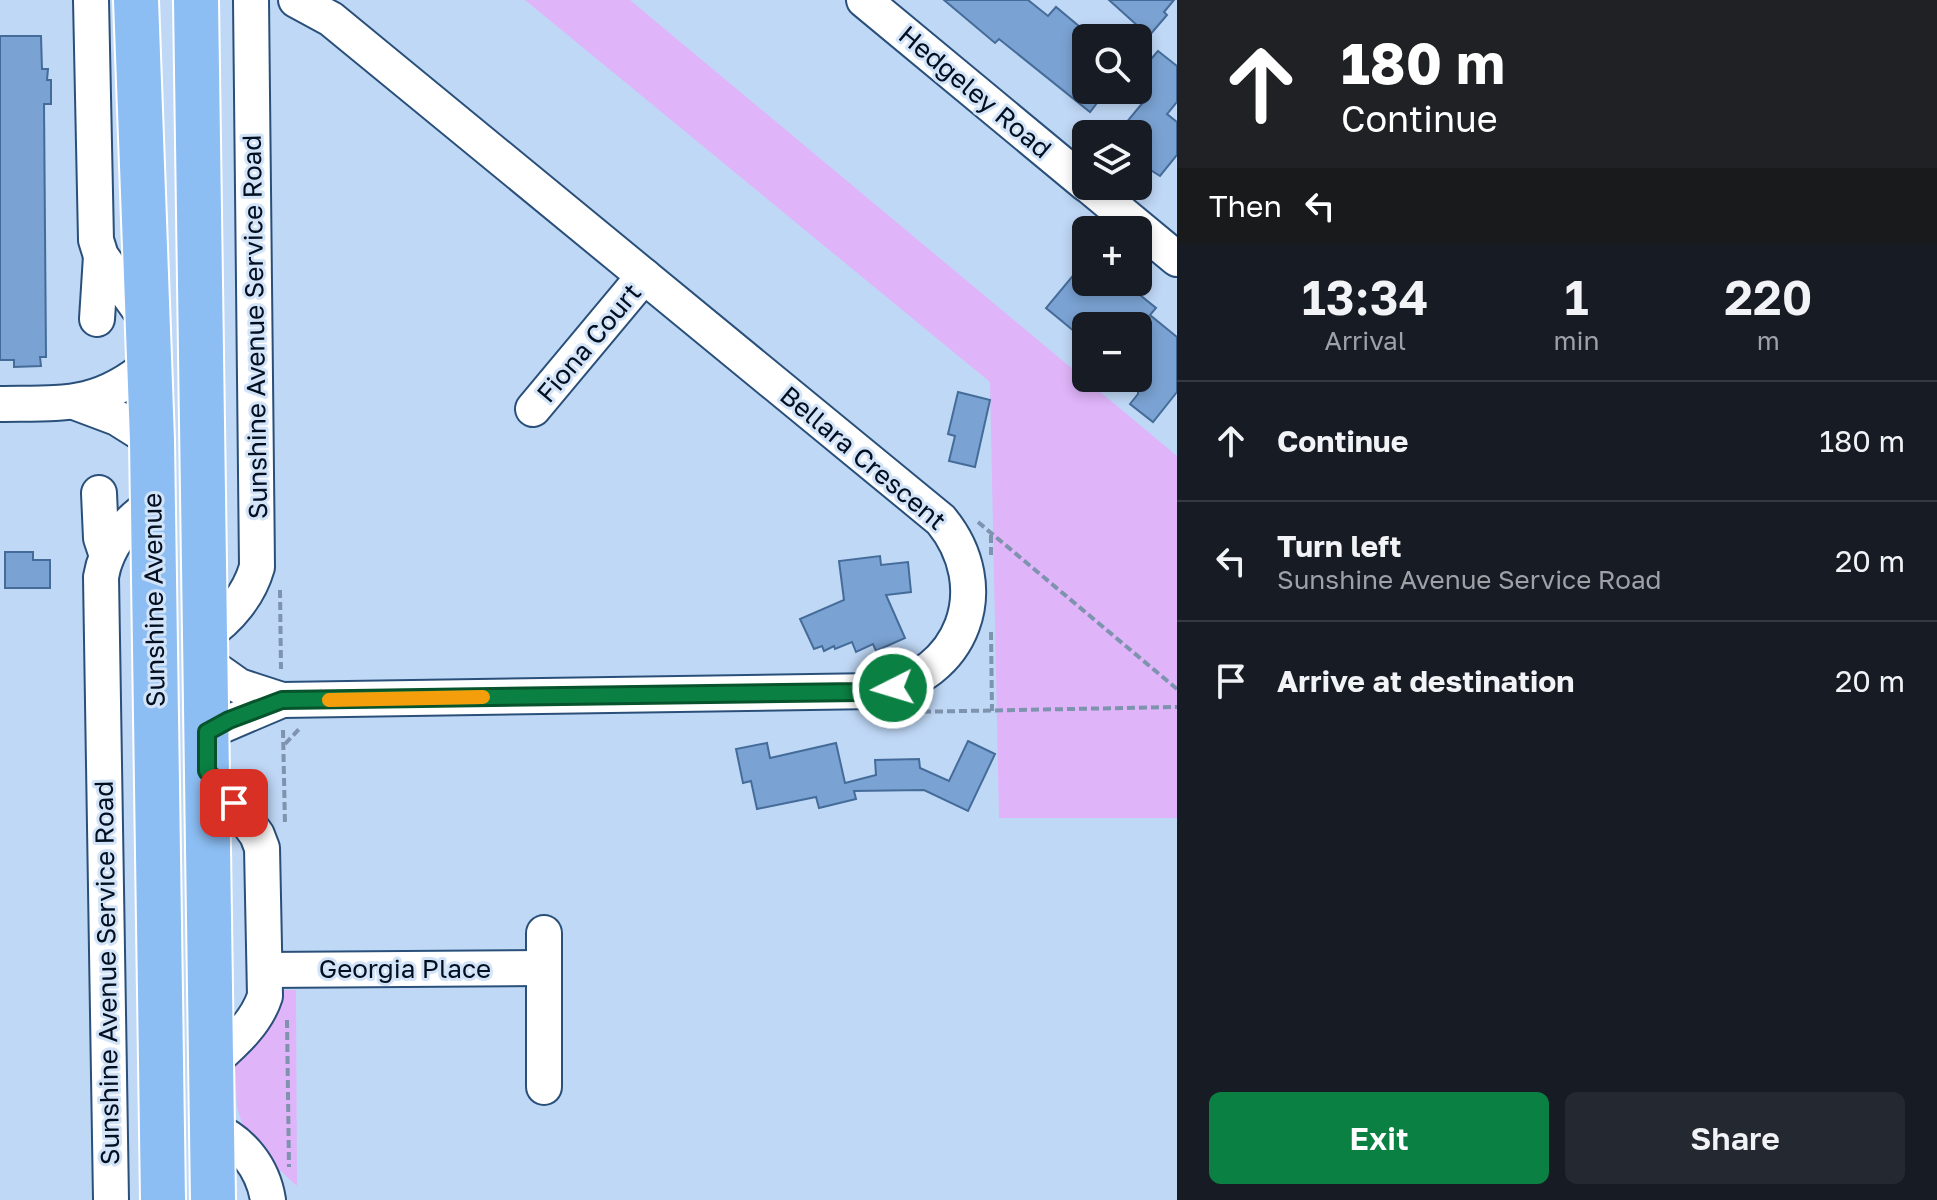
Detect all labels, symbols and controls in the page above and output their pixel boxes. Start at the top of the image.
street label: Hedgeley Road [893,19,1058,164]
map controls [1072,24,1152,392]
button: search [1072,24,1152,104]
text: 180 m [1341,29,1505,96]
icon: ahead [1209,32,1313,136]
text: Continue [1341,97,1498,140]
button: layers [1072,120,1152,200]
street label: Sunshine Avenue Service Road [236,134,273,520]
icon: left [1298,184,1342,228]
text: Then [1209,188,1282,224]
button: + [1072,216,1152,296]
text: 13:34 [1302,268,1429,326]
text: 1 [1564,268,1589,326]
text: 220 [1724,268,1812,326]
street label: Fiona Court [530,277,647,408]
button: − [1072,312,1152,392]
text: Arrival [1325,325,1406,356]
text: min [1554,325,1599,356]
text: m [1757,325,1780,356]
street label: Bellara Crescent [774,379,952,536]
icon: ahead [1209,419,1253,463]
text: Continue [1277,423,1408,459]
text: 180 m [1820,423,1905,459]
street label: Sunshine Avenue [136,493,171,707]
text: Turn left [1277,528,1402,564]
icon: left [1209,539,1253,583]
text: 20 m [1835,543,1905,579]
text: Sunshine Avenue Service Road [1277,564,1662,595]
position arrow [851,646,935,730]
icon: arrive [1209,659,1253,703]
text: Arrive at destination [1277,663,1574,699]
text: 20 m [1835,663,1905,699]
pin [200,769,268,837]
street label: Sunshine Avenue Service Road [88,780,125,1166]
icon: arrive [212,781,256,825]
street label: Georgia Place [319,953,491,984]
button: Exit [1209,1092,1549,1184]
button: Share [1565,1092,1905,1184]

